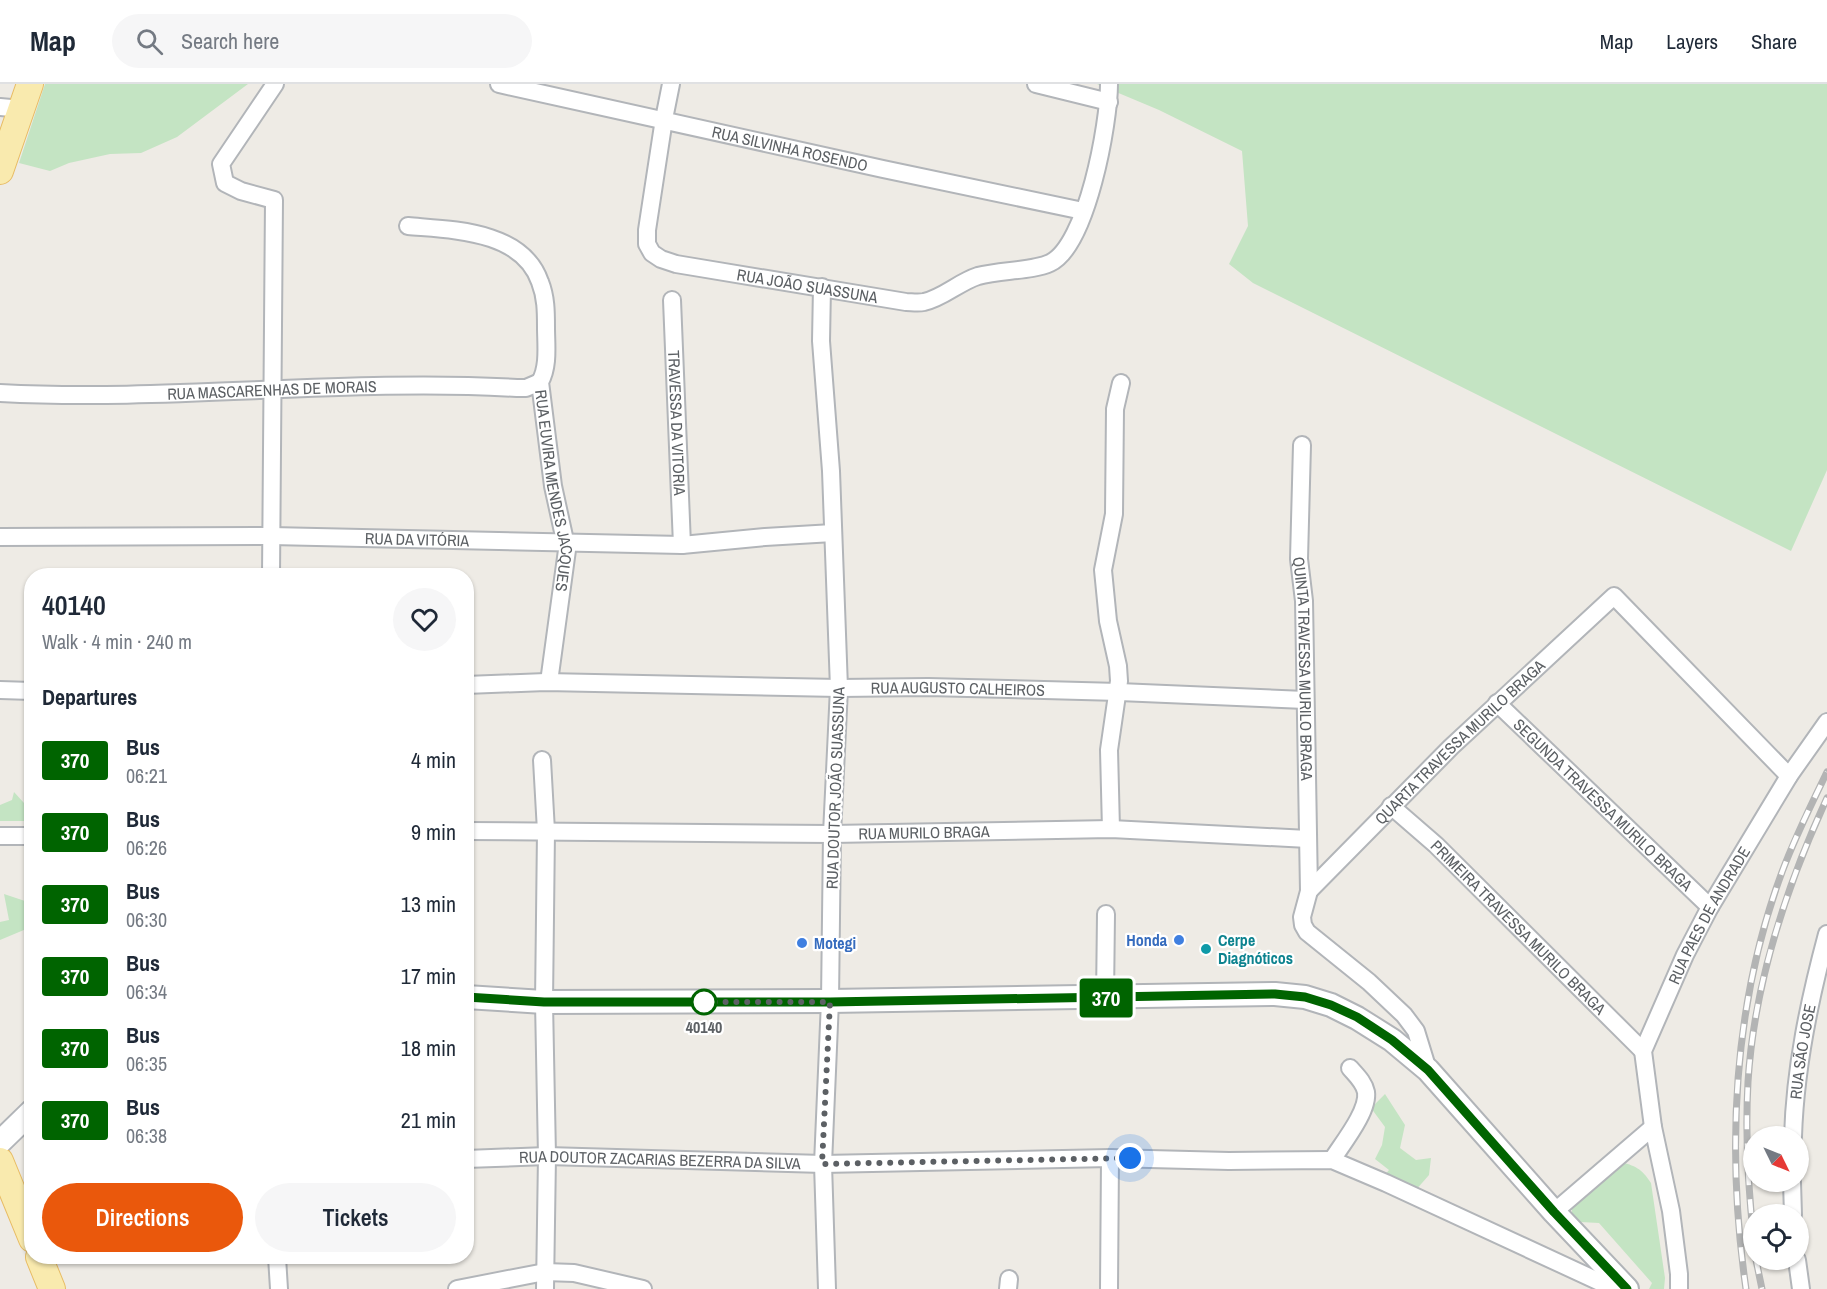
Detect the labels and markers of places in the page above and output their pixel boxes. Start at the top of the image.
place label: Honda [1126,929,1168,951]
place label: Cerpe Diagnóticos [1218,929,1293,969]
place label: Motegi [814,932,856,954]
marker: Honda [1172,933,1186,947]
marker: Motegi [795,936,809,950]
marker: Cerpe Diagnóticos [1199,942,1213,956]
marker: 40140 [691,989,717,1015]
place label: 40140 [686,1016,722,1038]

